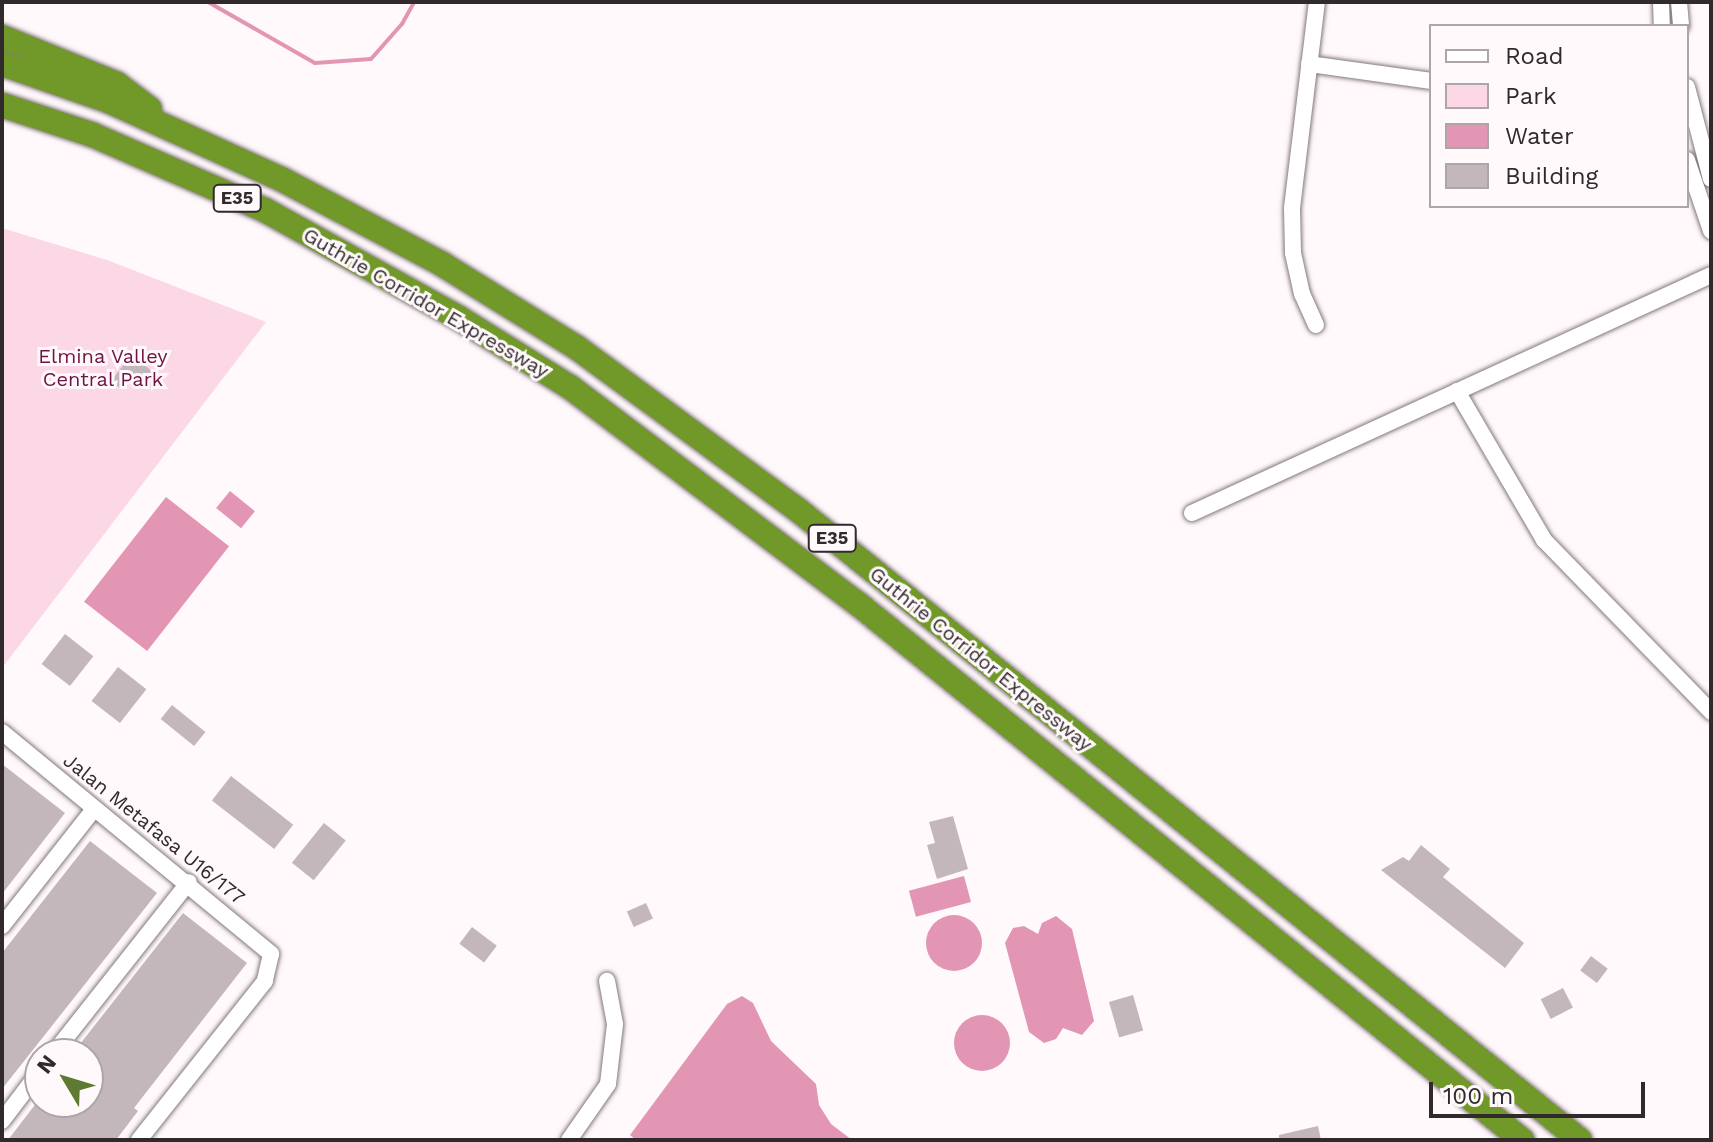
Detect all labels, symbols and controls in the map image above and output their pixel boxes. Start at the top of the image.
legend [1429,24,1689,208]
text: Road [1505,42,1564,70]
text: Park [1505,82,1557,110]
text: Water [1505,122,1574,150]
text: Building [1505,162,1598,190]
road number: E35 [211,184,263,212]
street label: Guthrie Corridor Expressway [299,223,553,383]
park label: Elmina Valley Central Park [38,345,168,392]
road number: E35 [806,524,858,552]
street label: Guthrie Corridor Expressway [865,562,1097,756]
street label: Jalan Metafasa U16/177 [58,748,250,910]
north arrow [24,1038,104,1118]
text: N [31,1050,61,1078]
scale bar [1433,1066,1649,1116]
text: 100 m [1443,1082,1513,1110]

